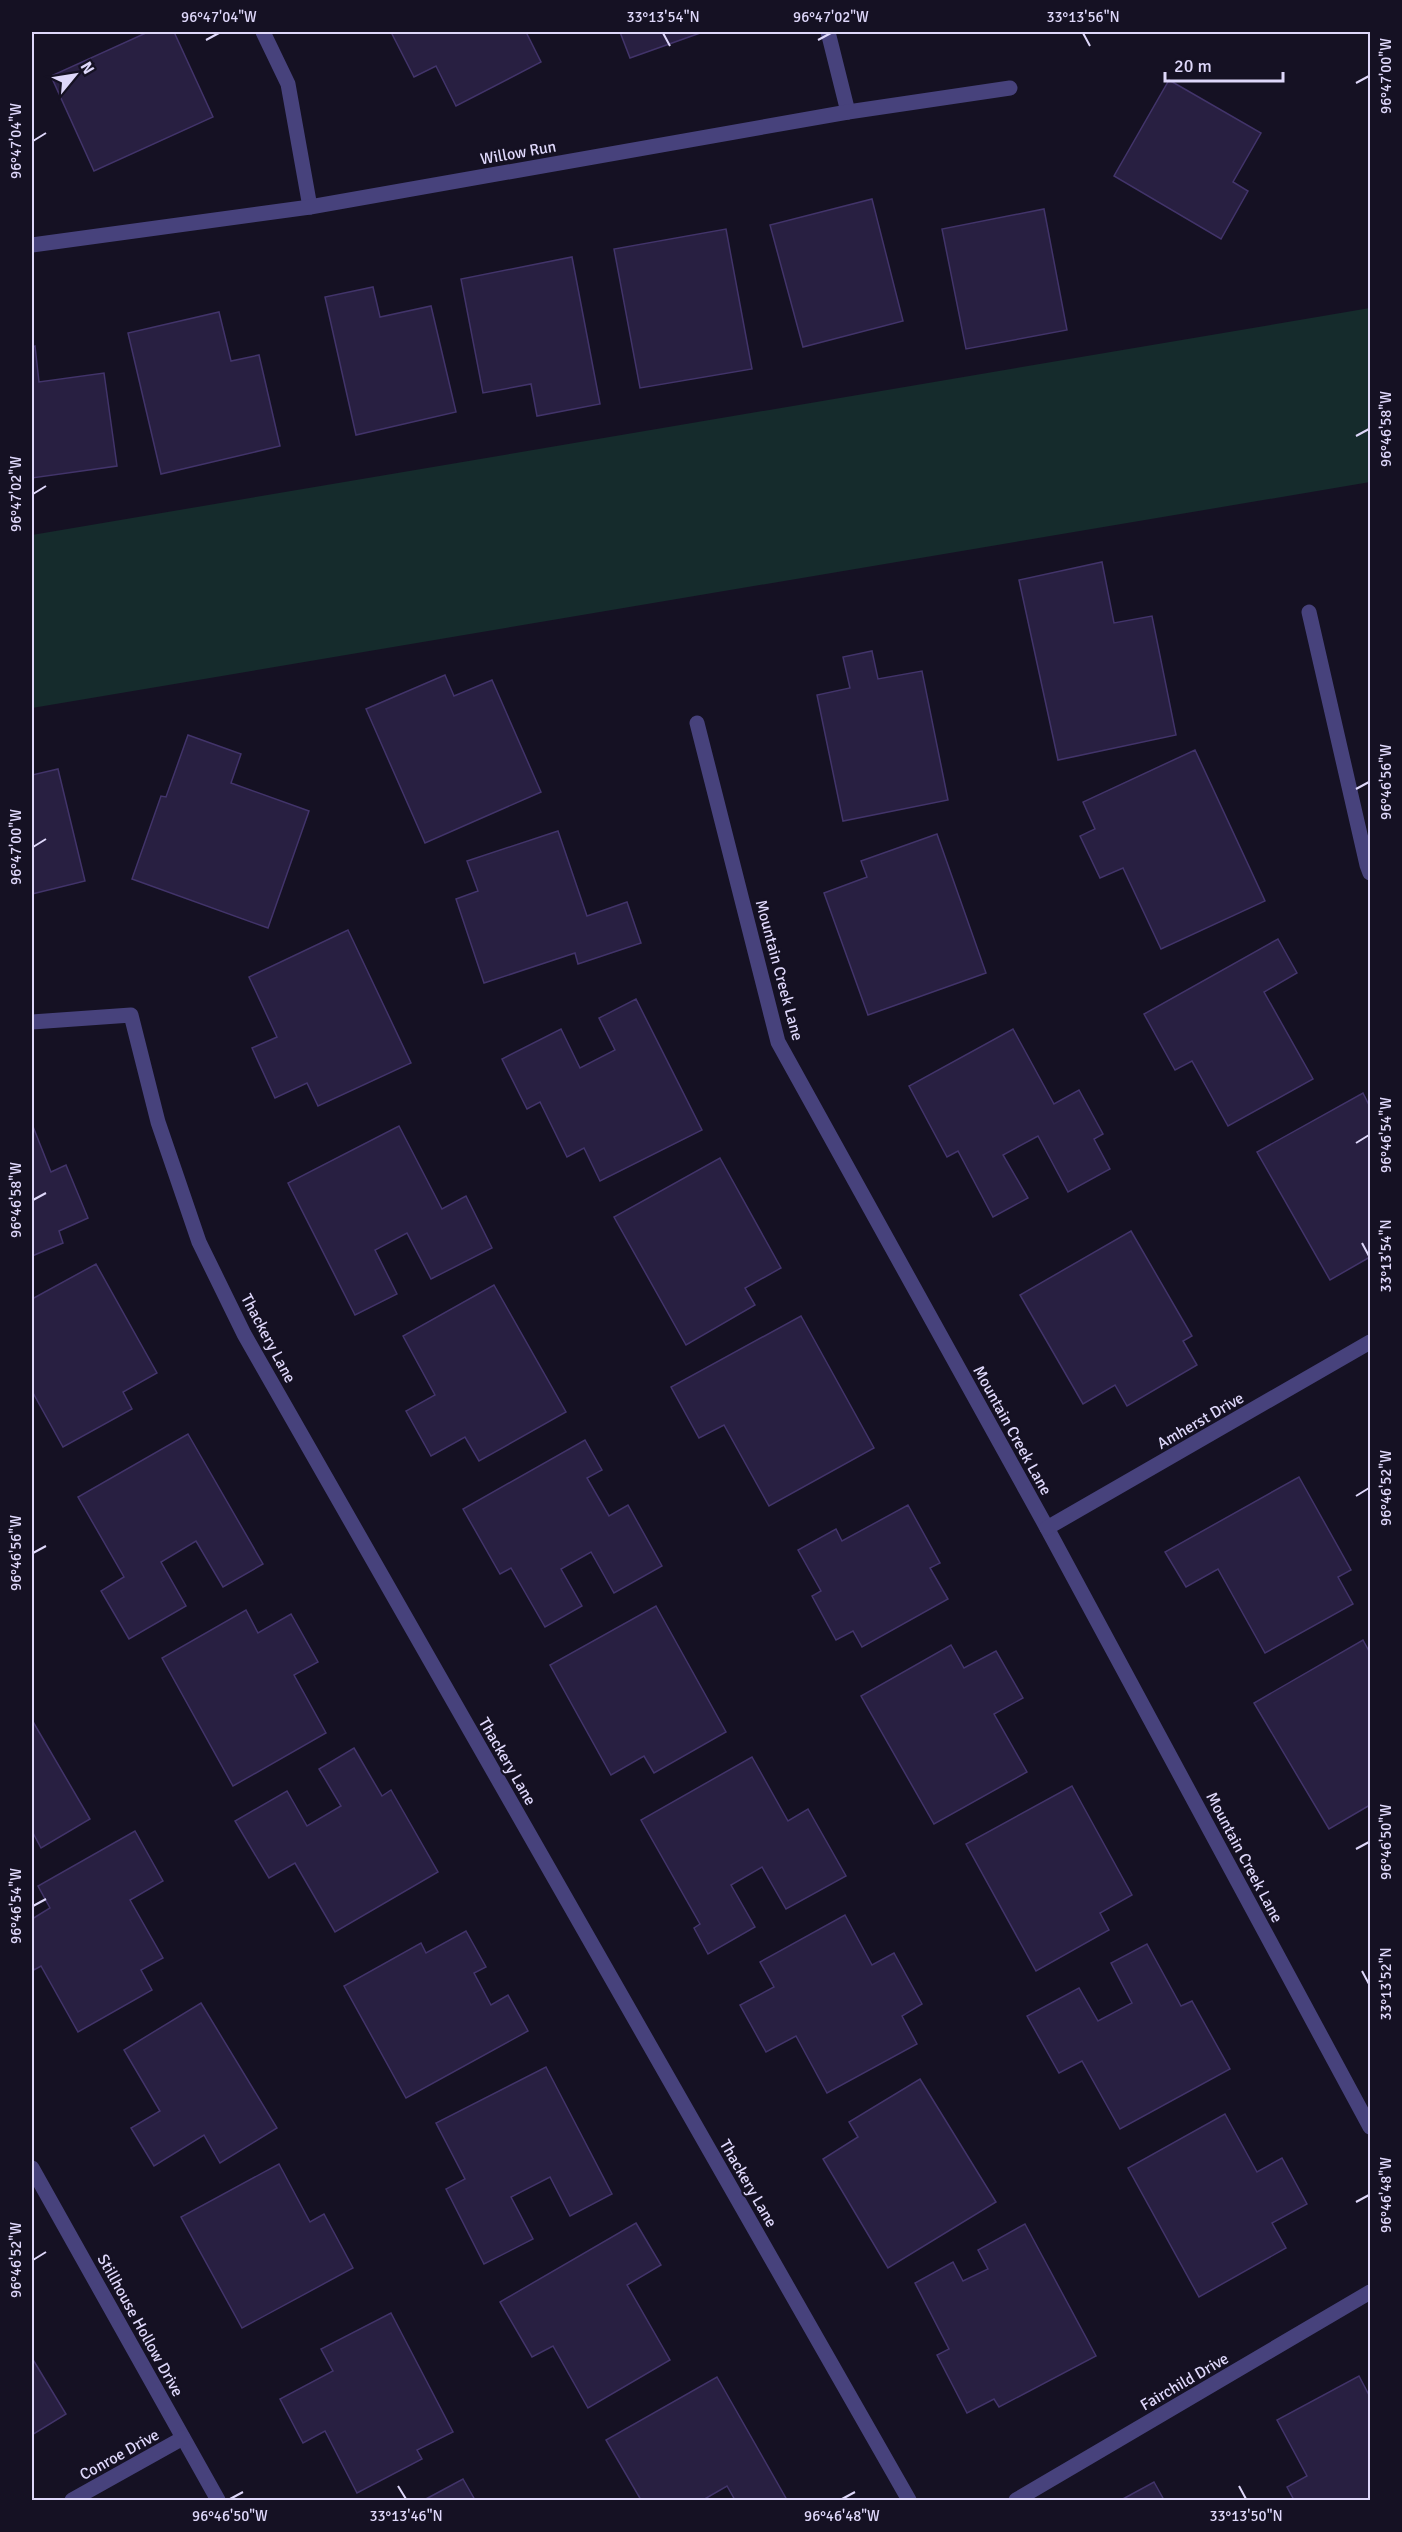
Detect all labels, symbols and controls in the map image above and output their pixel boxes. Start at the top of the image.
text: 96°47'04"W [181,8,257,26]
text: 33°13'54"N [626,8,700,26]
text: 96°47'02"W [793,8,869,26]
text: 33°13'56"N [1046,8,1120,26]
text: 96°47'00"W [1377,38,1395,114]
north arrow [45,45,105,105]
scale bar [1165,45,1284,83]
text: 20 m [1174,55,1212,77]
text: N [76,58,99,78]
text: 96°47'04"W [7,103,25,179]
street label: Willow Run [479,136,558,170]
text: 96°46'58"W [1377,391,1395,467]
text: 96°47'02"W [7,456,25,532]
text: 96°46'56"W [1377,744,1395,820]
text: 96°47'00"W [7,809,25,885]
street label: Mountain Creek Lane [751,898,807,1043]
text: 96°46'54"W [1377,1097,1395,1173]
text: 96°46'58"W [7,1162,25,1238]
text: 33°13'54"N [1377,1219,1395,1293]
street label: Thackery Lane [236,1290,300,1387]
street label: Mountain Creek Lane [968,1362,1056,1499]
street label: Amherst Drive [1153,1388,1248,1454]
text: 96°46'52"W [1377,1450,1395,1526]
text: 96°46'56"W [7,1515,25,1591]
street label: Thackery Lane [474,1714,540,1809]
street label: Mountain Creek Lane [1201,1789,1287,1926]
text: 96°46'50"W [1377,1804,1395,1880]
text: 96°46'54"W [7,1868,25,1944]
text: 33°13'52"N [1377,1947,1395,2021]
street label: Thackery Lane [715,2136,781,2231]
text: 96°46'48"W [1377,2157,1395,2233]
text: 96°46'52"W [7,2222,25,2298]
street label: Stillhouse Hollow Drive [93,2251,188,2400]
street label: Fairchild Drive [1137,2348,1232,2415]
street label: Conroe Drive [76,2425,163,2485]
text: 96°46'50"W [192,2507,268,2525]
text: 33°13'46"N [369,2507,443,2525]
text: 96°46'48"W [804,2507,880,2525]
text: 33°13'50"N [1209,2507,1283,2525]

